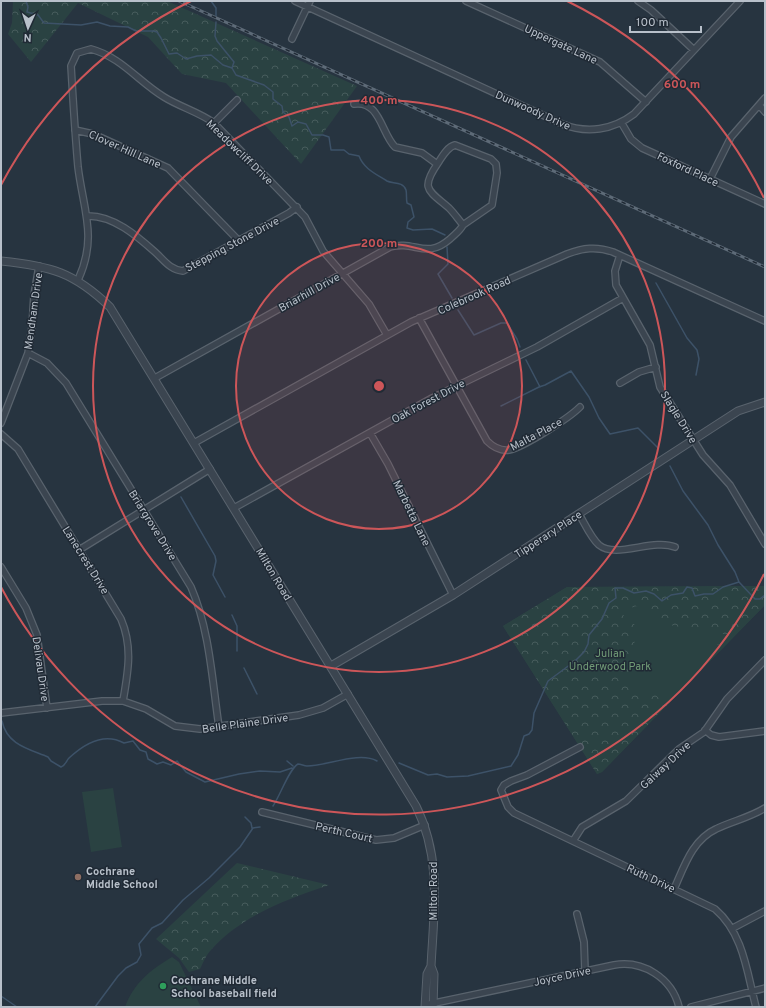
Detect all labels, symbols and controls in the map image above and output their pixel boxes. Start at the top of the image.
north arrow [8,8,48,48]
scale bar [630,8,701,34]
text: 100 m [636,15,669,31]
street label: Uppergate Lane [522,22,599,68]
text: N [23,30,32,44]
text: 600 m [664,77,700,93]
street label: Dunwoody Drive [493,88,572,134]
text: 400 m [360,93,398,109]
street label: Meadowcliff Drive [203,117,276,188]
street label: Clover Hill Lane [86,128,163,172]
street label: Foxford Place [655,150,721,190]
street label: Stepping Stone Drive [183,214,282,276]
text: 200 m [361,236,397,252]
street label: Briarhill Drive [276,270,343,315]
street label: Mendham Drive [22,272,46,351]
street label: Colebrook Road [436,274,513,318]
street label: Oak Forest Drive [389,377,468,427]
centre of rings [372,379,386,393]
street label: Slagle Drive [657,389,700,446]
street label: Malta Place [508,415,565,454]
street label: Marbetta Lane [389,478,433,549]
street label: Briargrove Drive [125,488,180,564]
street label: Tipperary Place [512,508,585,562]
street label: Lanecrest Drive [59,524,112,597]
street label: Milton Road [252,546,294,603]
street label: Delivau Drive [29,636,51,702]
park label: Julian Underwood Park [569,647,651,674]
street label: Belle Plaine Drive [201,711,289,737]
street label: Galway Drive [637,739,694,793]
street label: Perth Court [314,820,374,846]
street label: Milton Road [427,862,441,920]
street label: Ruth Drive [624,862,677,896]
place label: Cochrane Middle School [86,865,158,892]
marker: Cochrane Middle School [73,872,83,882]
street label: Joyce Drive [532,964,592,990]
place label: Cochrane Middle School baseball field [171,974,277,1001]
marker: Cochrane Middle School baseball field [158,981,168,991]

